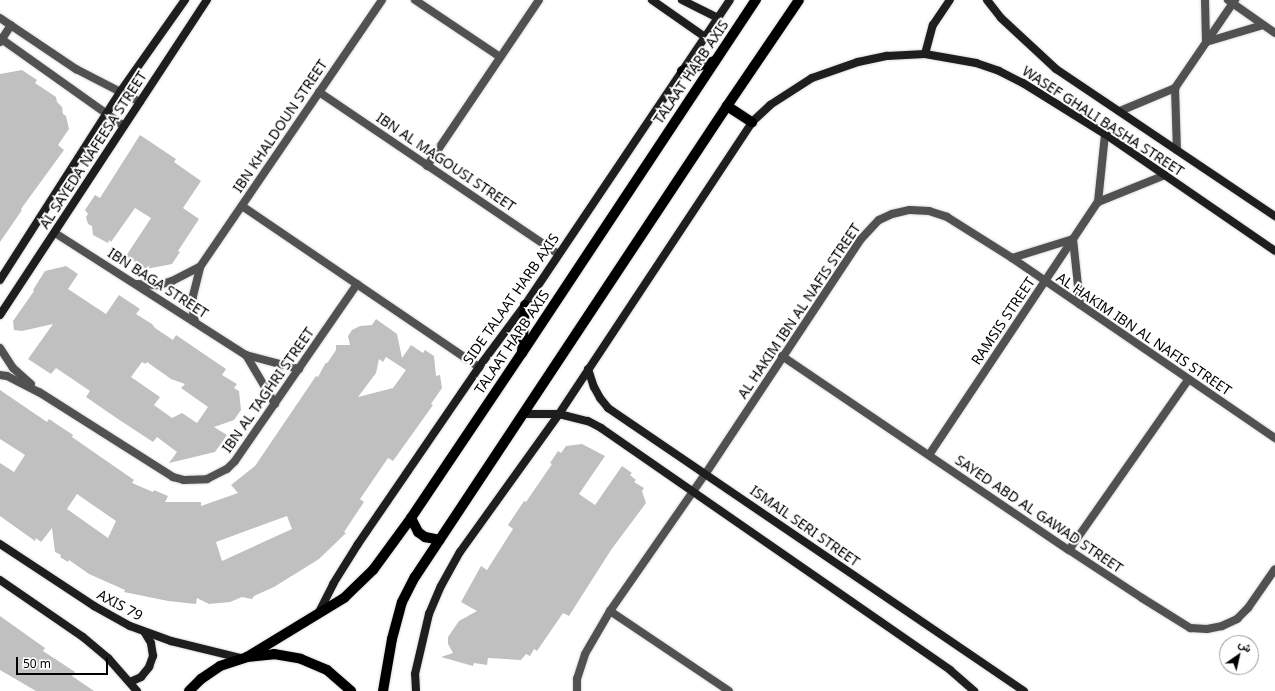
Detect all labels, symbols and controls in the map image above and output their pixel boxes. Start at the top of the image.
street label: TALAAT HARB AXIS [650,17,732,127]
street label: IBN KHALDOUN STREET [229,56,331,196]
street label: WASEF GHALI BASHA STREET [1019,62,1187,180]
street label: AL SAYEDA NAFEESA STREET [36,68,150,232]
street label: IBN AL MAGOUSI STREET [373,109,519,215]
street label: AL HAKIM IBN AL NAFIS STREET [734,220,864,402]
street label: SIDE TALAAT HARB AXIS [459,230,563,368]
street label: IBN BAGA STREET [105,244,211,322]
street label: AL HAKIM IBN AL NAFIS STREET [1053,269,1235,399]
street label: RAMSIS STREET [968,274,1038,368]
street label: TALAAT HARB AXIS [471,287,553,397]
street label: IBN AL TAGHRI STREET [218,324,318,456]
street label: SAYED ABD AL GAWAD STREET [952,452,1126,576]
street label: ISMAIL SERI STREET [747,482,863,570]
street label: AXIS 79 [94,586,146,624]
north arrow [1219,635,1259,675]
text: ش [1236,636,1255,655]
scale bar [18,649,110,675]
text: 50 m [23,655,51,672]

